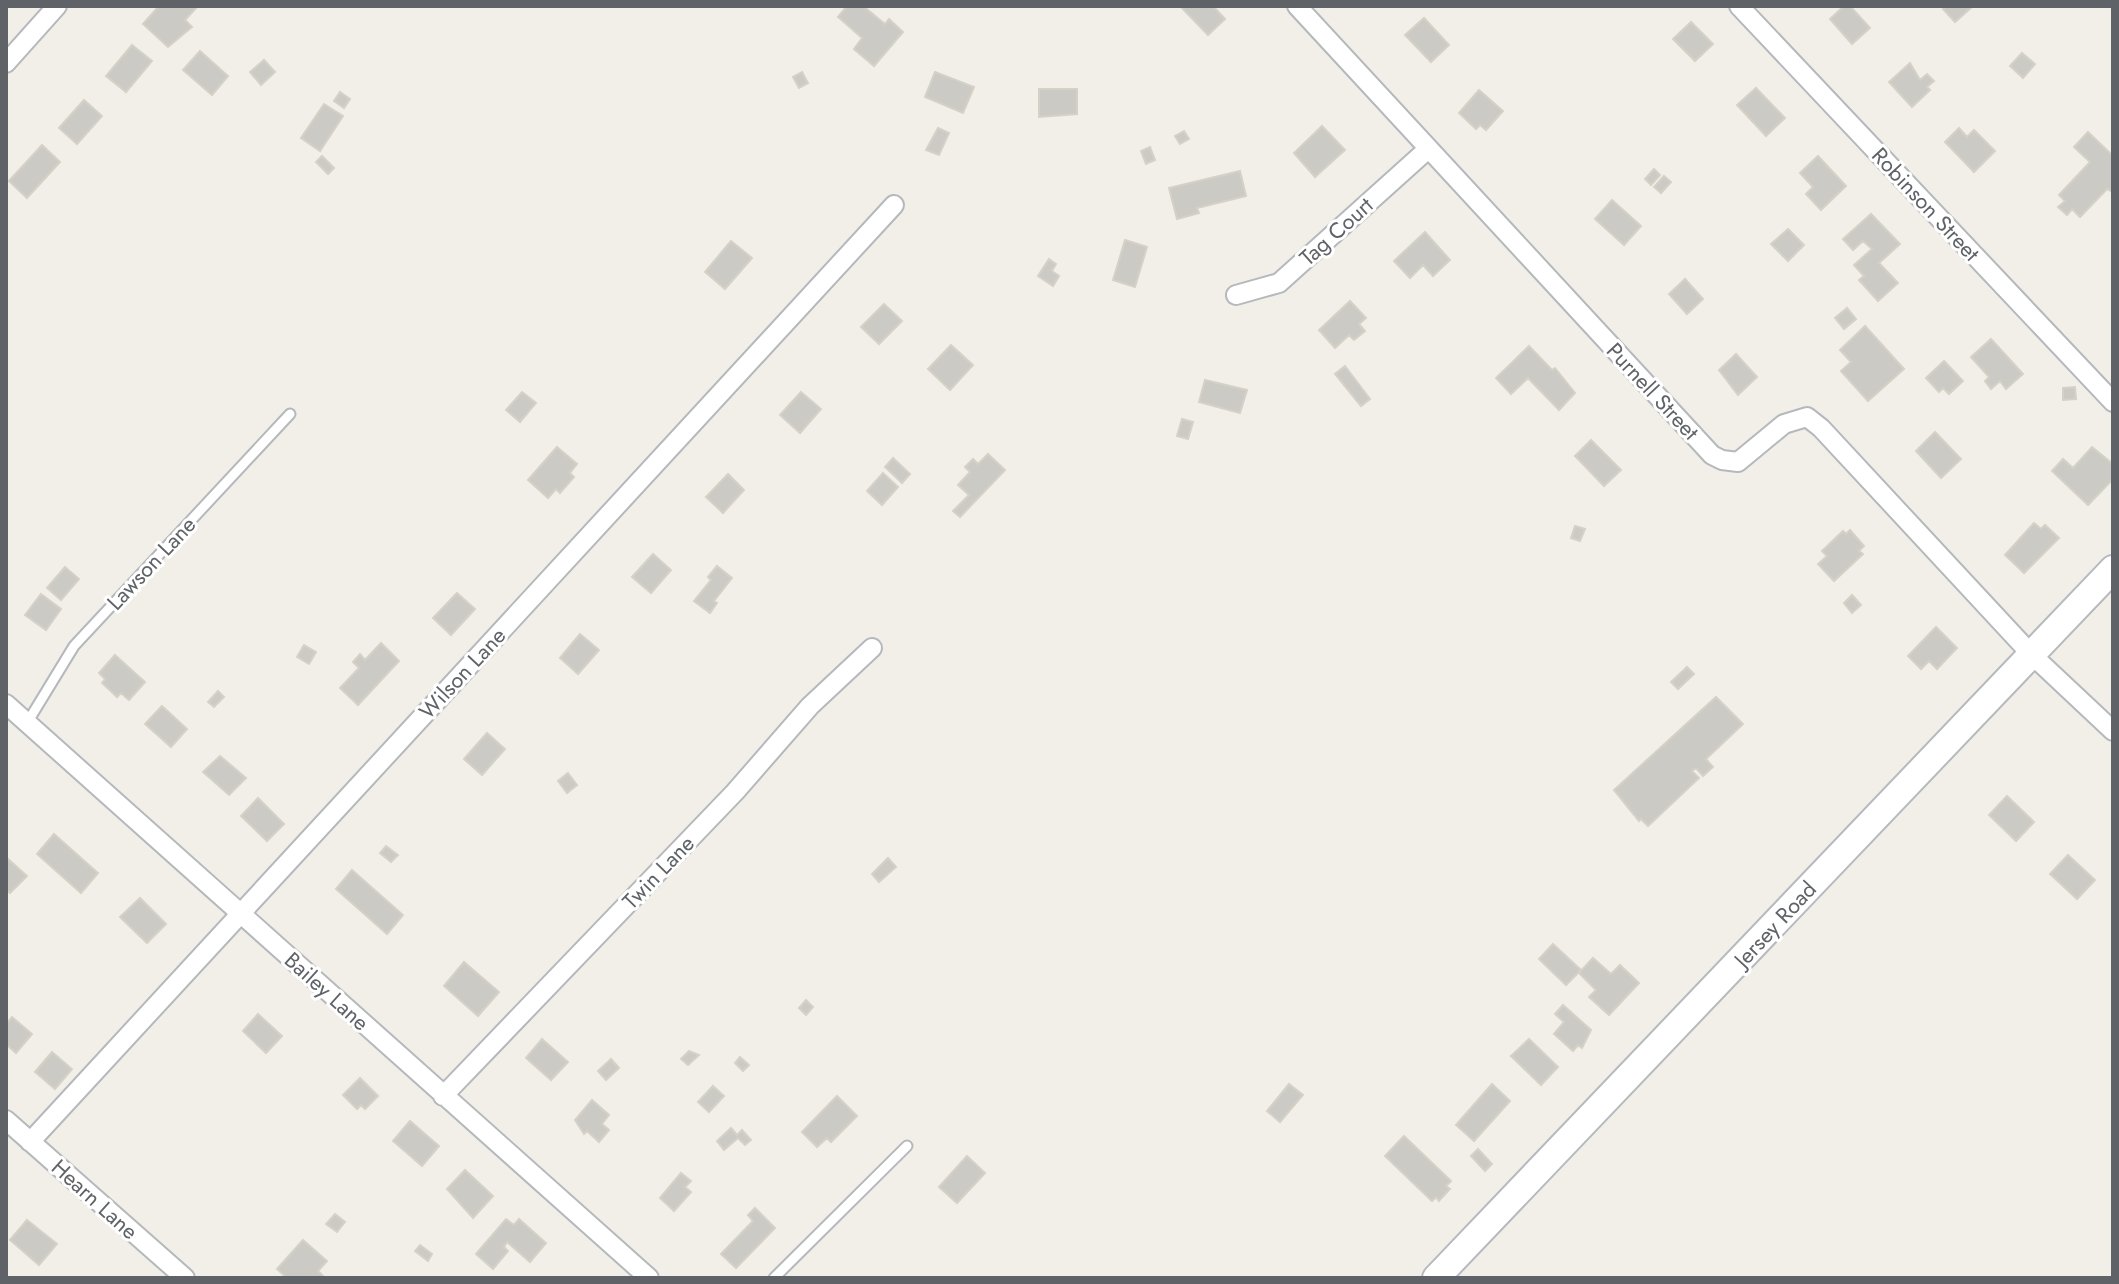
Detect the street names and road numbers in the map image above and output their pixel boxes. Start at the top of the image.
street label: Robinson Street [1865,140,1988,269]
street label: Tag Court [1292,189,1380,273]
street label: Purnell Street [1599,335,1707,447]
street label: Lawson Lane [99,509,203,617]
street label: Wilson Lane [411,620,513,726]
street label: Twin Lane [615,828,701,916]
street label: Jersey Road [1725,874,1823,977]
street label: Bailey Lane [278,944,376,1038]
street label: Hearn Lane [45,1151,145,1247]

